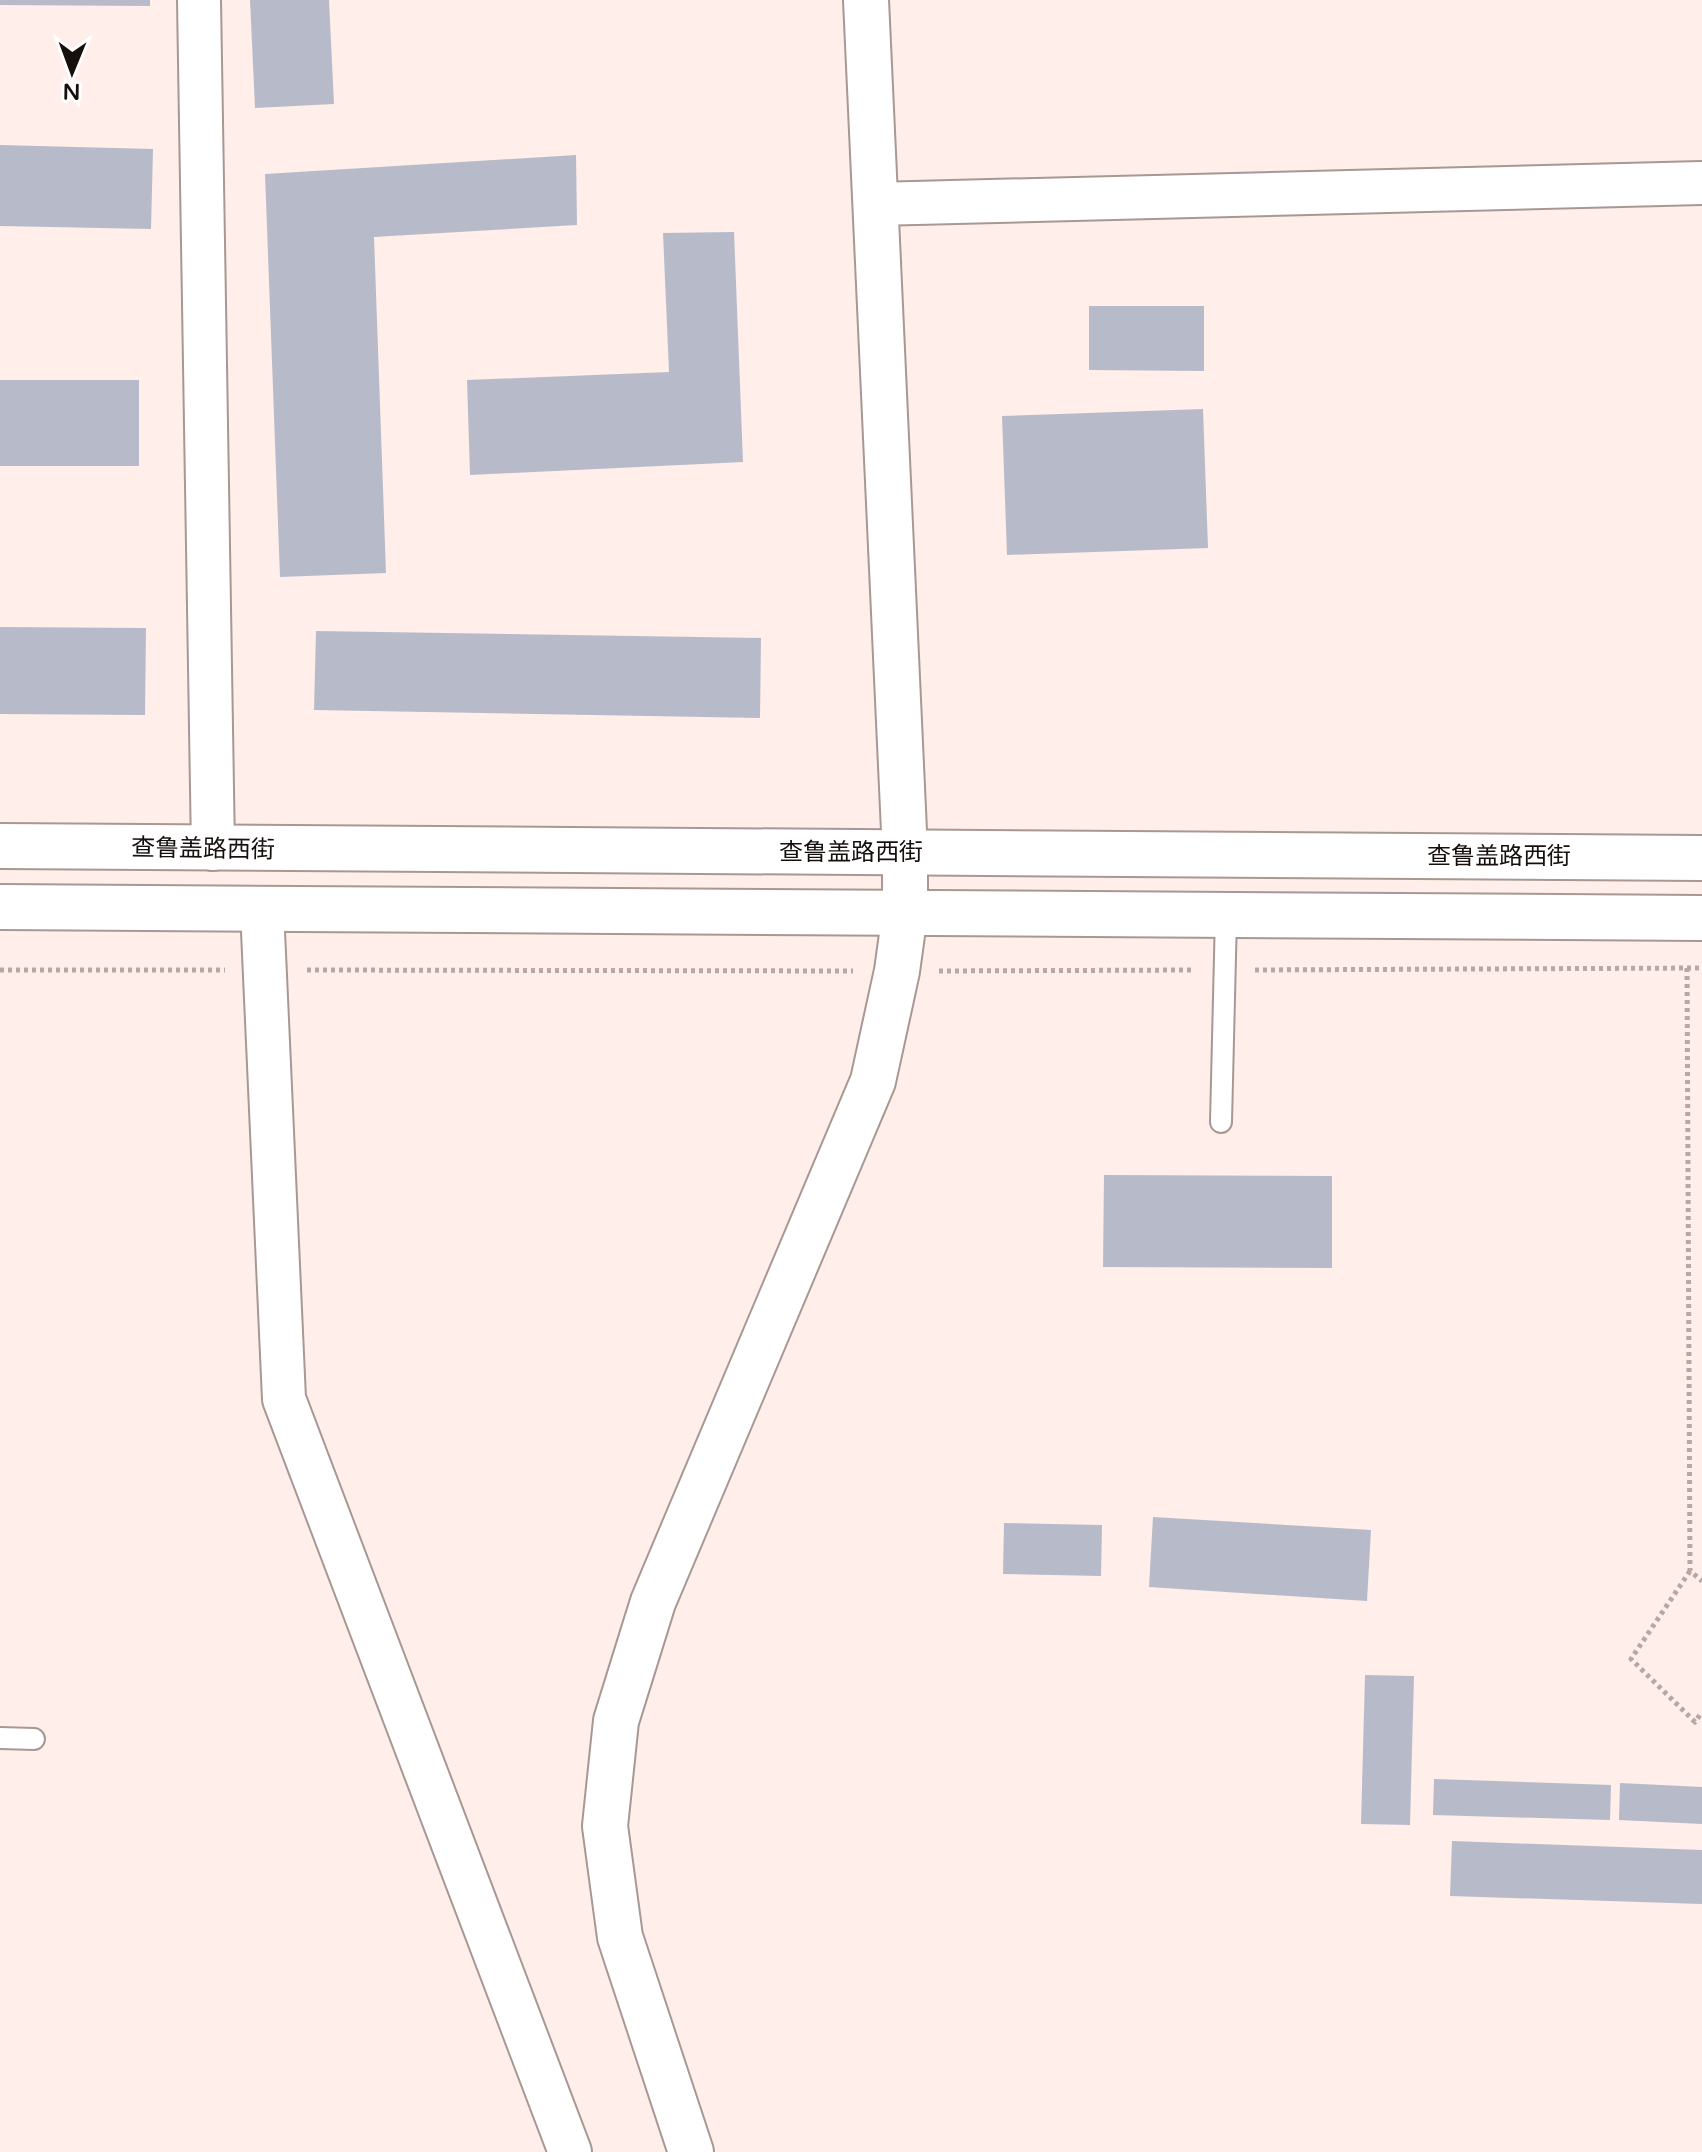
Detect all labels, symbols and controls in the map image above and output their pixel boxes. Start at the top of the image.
north arrow [32,32,112,112]
text: N [63,78,81,104]
street label: 查鲁盖路西街 [131,833,275,865]
street label: 查鲁盖路西街 [779,838,923,867]
street label: 查鲁盖路西街 [1427,842,1571,871]

